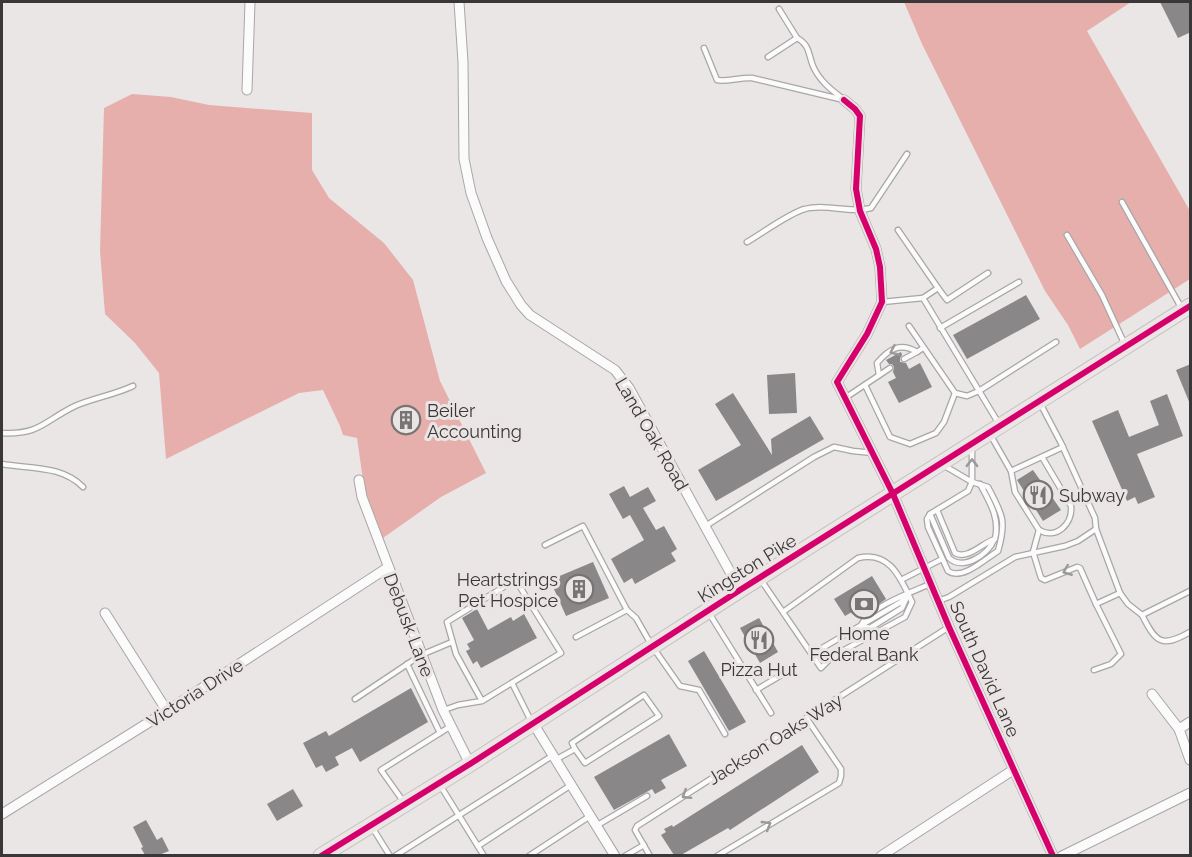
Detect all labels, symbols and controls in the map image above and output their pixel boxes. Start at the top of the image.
one-way arrow [889,343,900,355]
street label: Land Oak Road [611,374,693,494]
place label: Beiler Accounting [427,400,522,442]
building icon: Beiler Accounting [390,404,422,436]
one-way arrow [966,459,978,468]
restaurant icon: Subway [1022,479,1054,511]
place label: Subway [1059,485,1125,506]
street label: Kingston Pike [694,529,801,607]
one-way arrow [1062,564,1073,576]
place label: Heartstrings Pet Hospice [457,569,558,611]
street label: Debusk Lane [380,570,439,680]
building icon: Heartstrings Pet Hospice [563,573,595,605]
bank icon: Home Federal Bank [848,588,880,620]
street label: South David Lane [946,598,1025,741]
place label: Home Federal Bank [809,623,919,665]
restaurant icon: Pizza Hut [743,624,775,656]
street label: Victoria Drive [143,654,247,732]
place label: Pizza Hut [720,659,798,680]
street label: Jackson Oaks Way [704,689,846,789]
one-way arrow [682,787,692,799]
one-way arrow [761,821,771,833]

